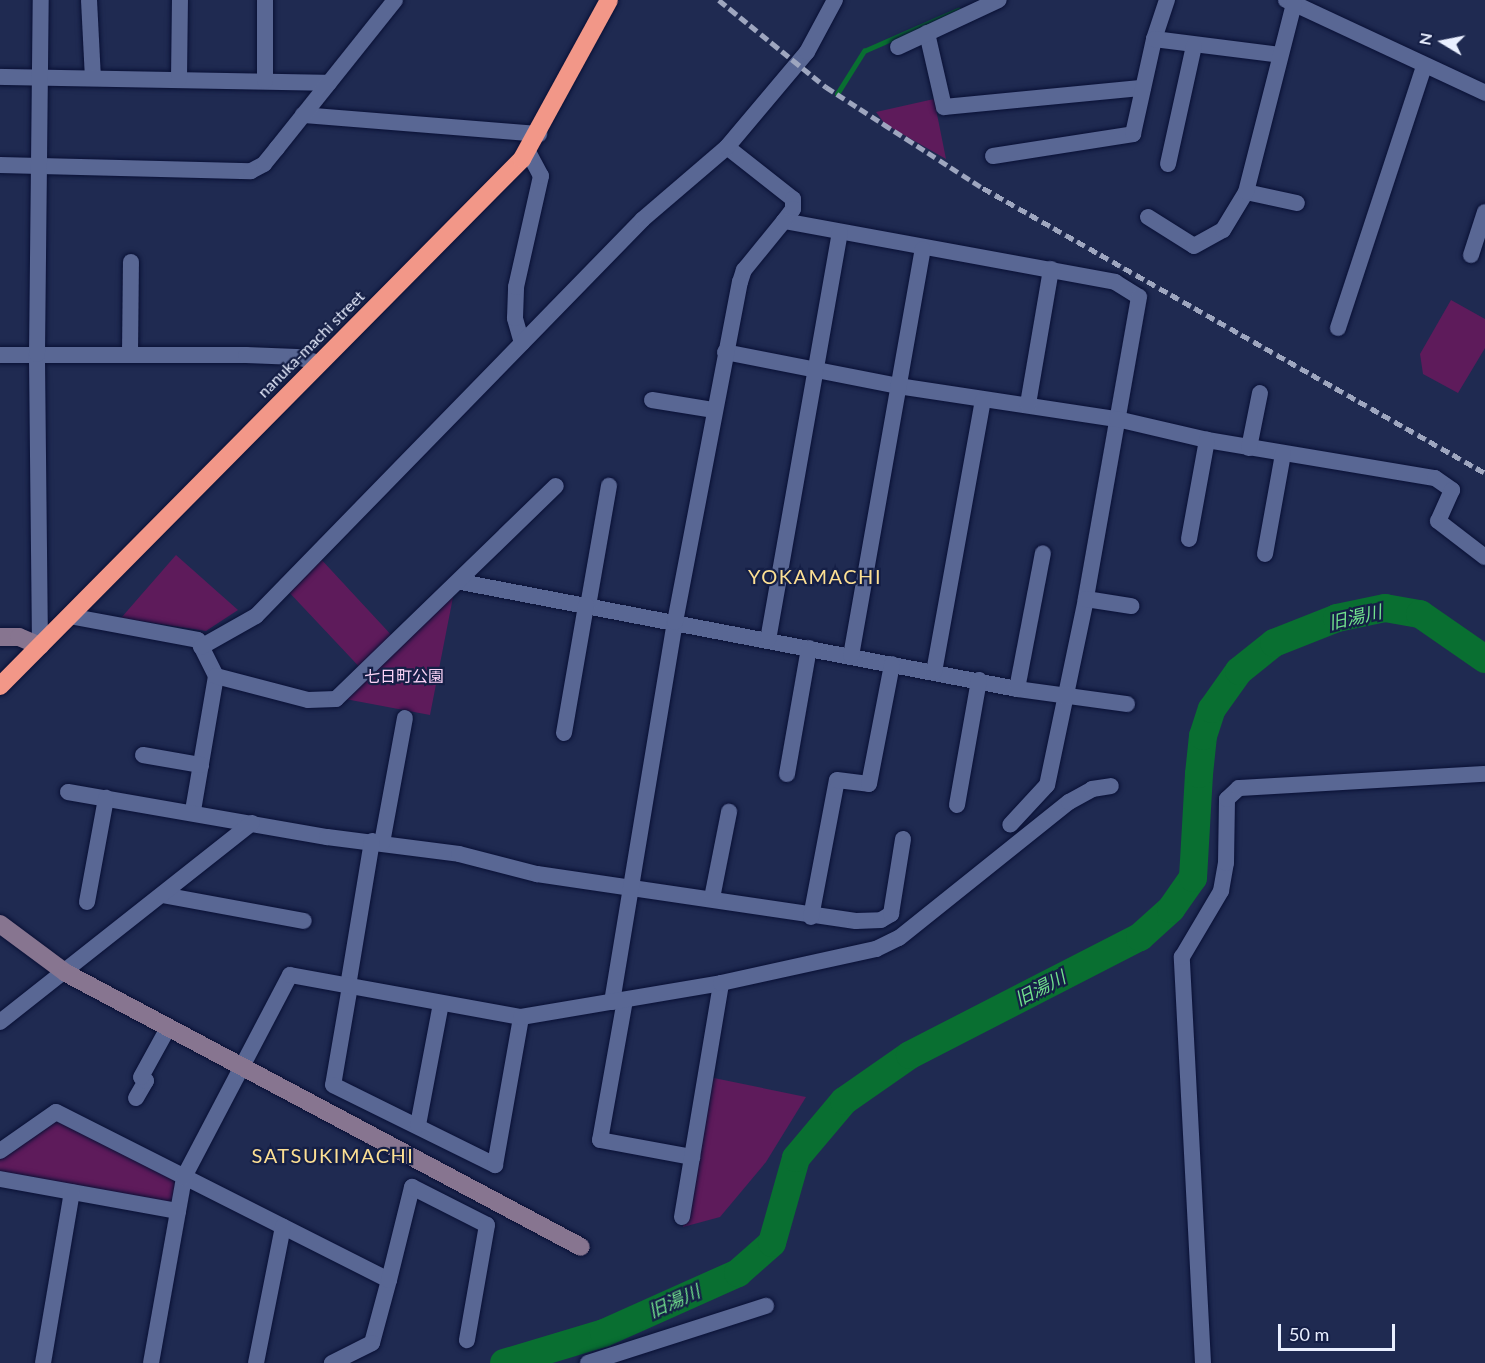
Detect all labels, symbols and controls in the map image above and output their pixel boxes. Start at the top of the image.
north arrow [1413,12,1473,72]
text: N [1414,31,1435,47]
street label: nanuka-machi street [254,287,368,401]
district label: YOKAMACHI [748,564,882,588]
water label: 旧湯川 [1326,600,1384,634]
park label: 七日町公園 [364,666,444,686]
water label: 旧湯川 [1011,966,1069,1010]
district label: SATSUKIMACHI [252,1143,414,1167]
water label: 旧湯川 [645,1280,703,1322]
scale bar [1281,1312,1398,1350]
text: 50 m [1289,1323,1329,1345]

